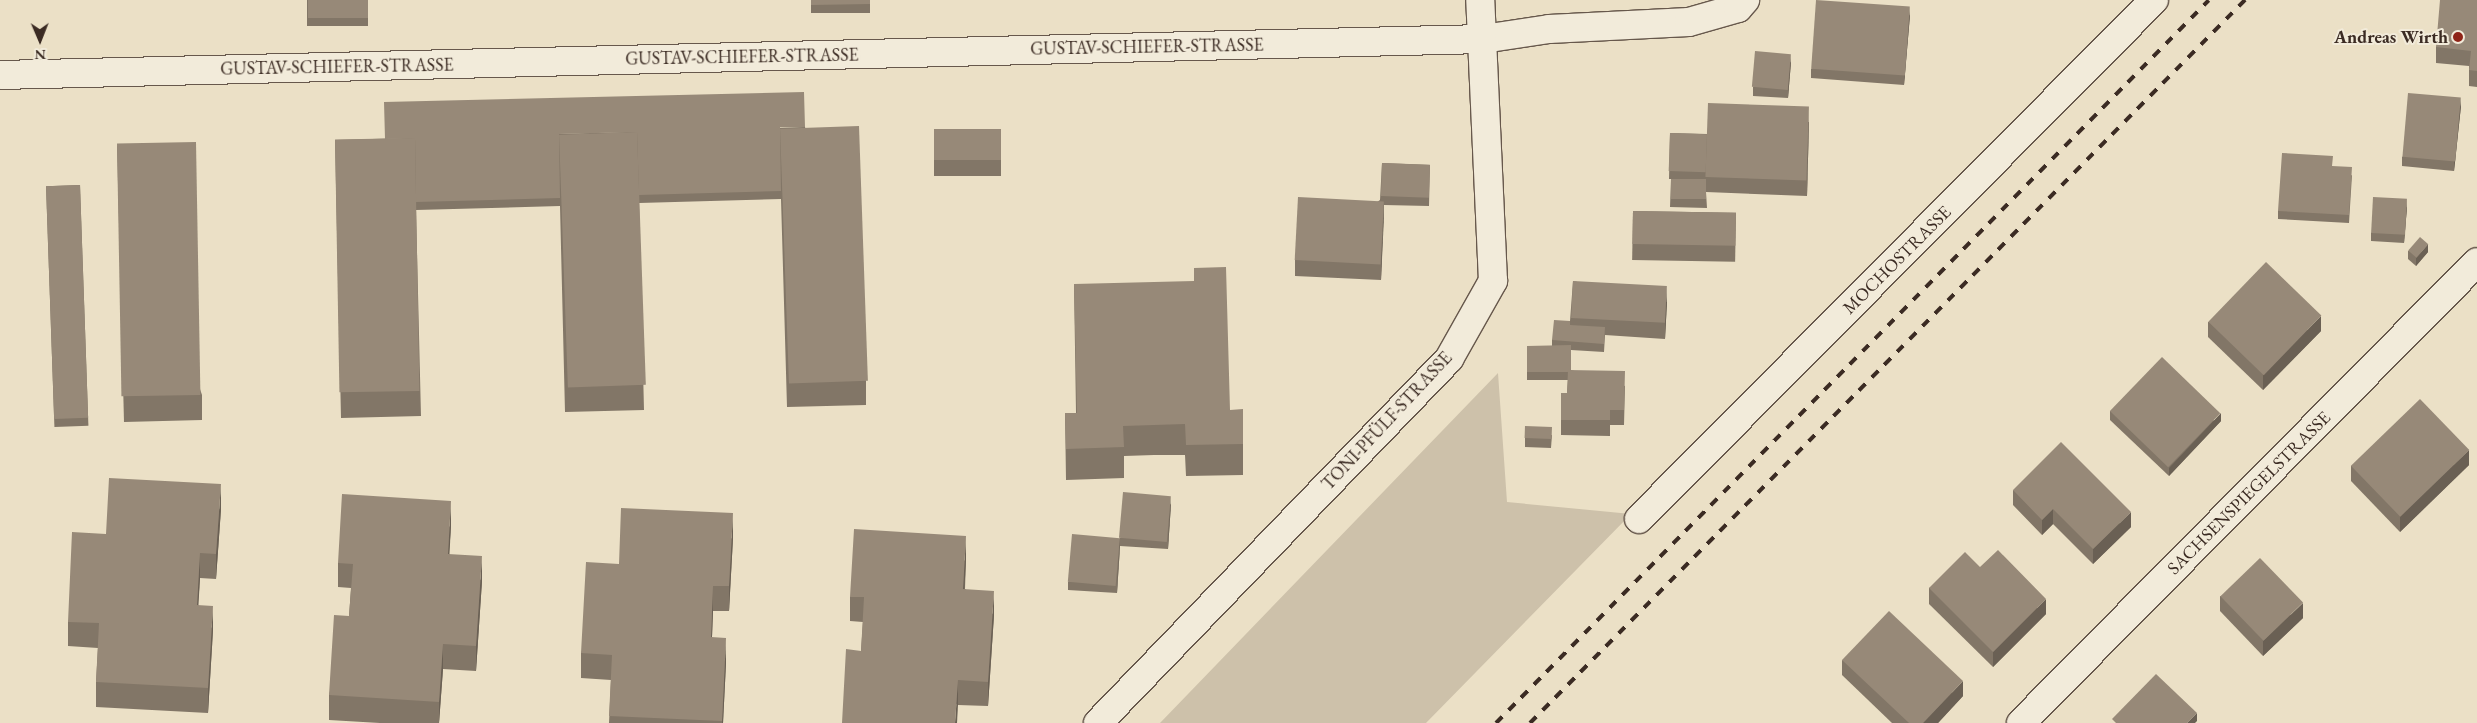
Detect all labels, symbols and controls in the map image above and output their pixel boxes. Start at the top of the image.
north arrow [15,15,65,65]
place label: Andreas Wirth [2334,26,2448,48]
marker: Andreas Wirth [2452,31,2464,43]
street label: GUSTAV-SCHIEFER-STRASSE [1030,34,1264,60]
street label: GUSTAV-SCHIEFER-STRASSE [625,44,859,70]
text: N [34,46,46,64]
street label: GUSTAV-SCHIEFER-STRASSE [220,54,454,80]
street label: MOCHOSTRASSE [1838,201,1956,319]
street label: TONI-PFÜLF-STRASSE [1317,347,1457,495]
street label: SACHSENSPIEGELSTRASSE [2163,407,2335,579]

